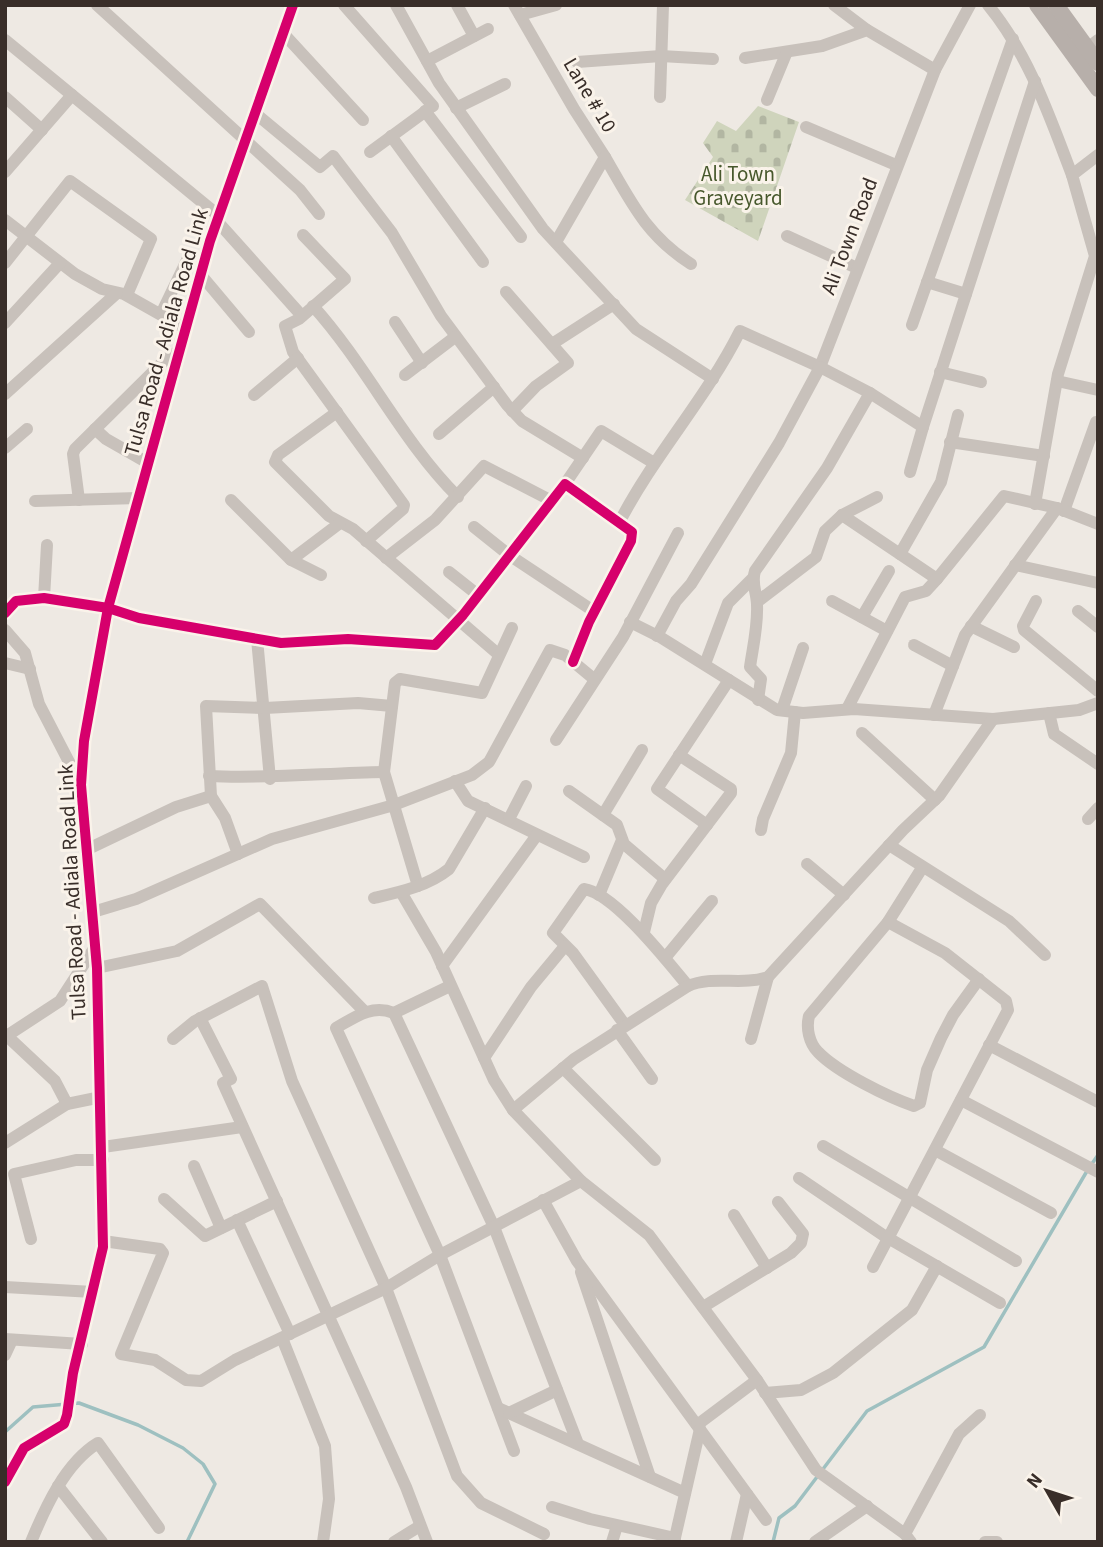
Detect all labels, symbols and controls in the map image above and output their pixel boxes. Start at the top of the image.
street label: Lane # 10 [556,52,624,138]
park label: Ali Town Graveyard [693,159,783,213]
street label: Ali Town Road [813,173,885,299]
street label: Tulsa Road - Adiala Road Link [116,204,216,459]
street label: Tulsa Road - Adiala Road Link [50,763,94,1021]
north arrow [1012,1456,1082,1526]
text: N [1020,1468,1049,1495]

